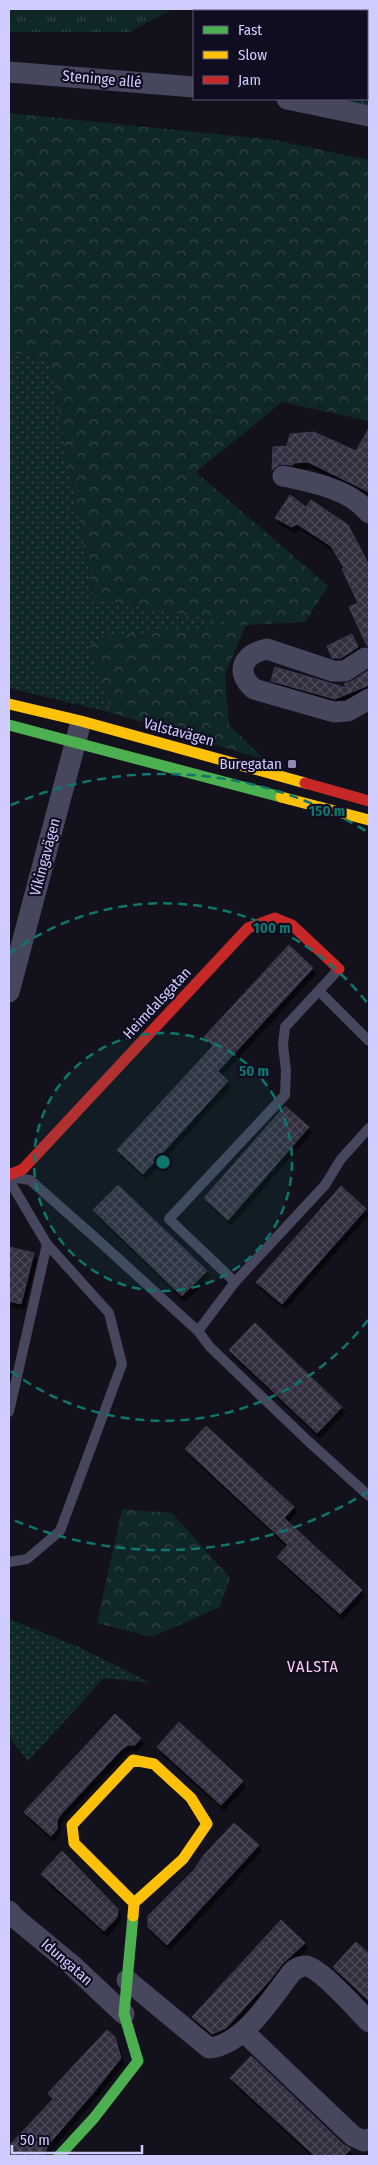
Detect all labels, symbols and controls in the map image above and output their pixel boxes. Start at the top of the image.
legend [193,10,368,100]
text: Fast [238,21,262,39]
text: Slow [238,46,267,64]
street label: Steninge allé [62,67,142,91]
text: Jam [238,71,261,89]
street label: Valstavägen [142,714,216,750]
place label: Buregatan [220,755,282,773]
marker: Buregatan [286,758,298,770]
text: 150 m [309,802,345,820]
street label: Vikingavägen [26,816,64,898]
text: 100 m [253,919,291,937]
street label: Heimdalsgatan [119,963,195,1043]
text: 50 m [239,1062,269,1080]
centre of rings [154,1153,172,1171]
district label: VALSTA [287,1657,339,1676]
street label: Idungatan [38,1935,96,1989]
scale bar [12,2122,142,2154]
text: 50 m [20,2131,50,2149]

